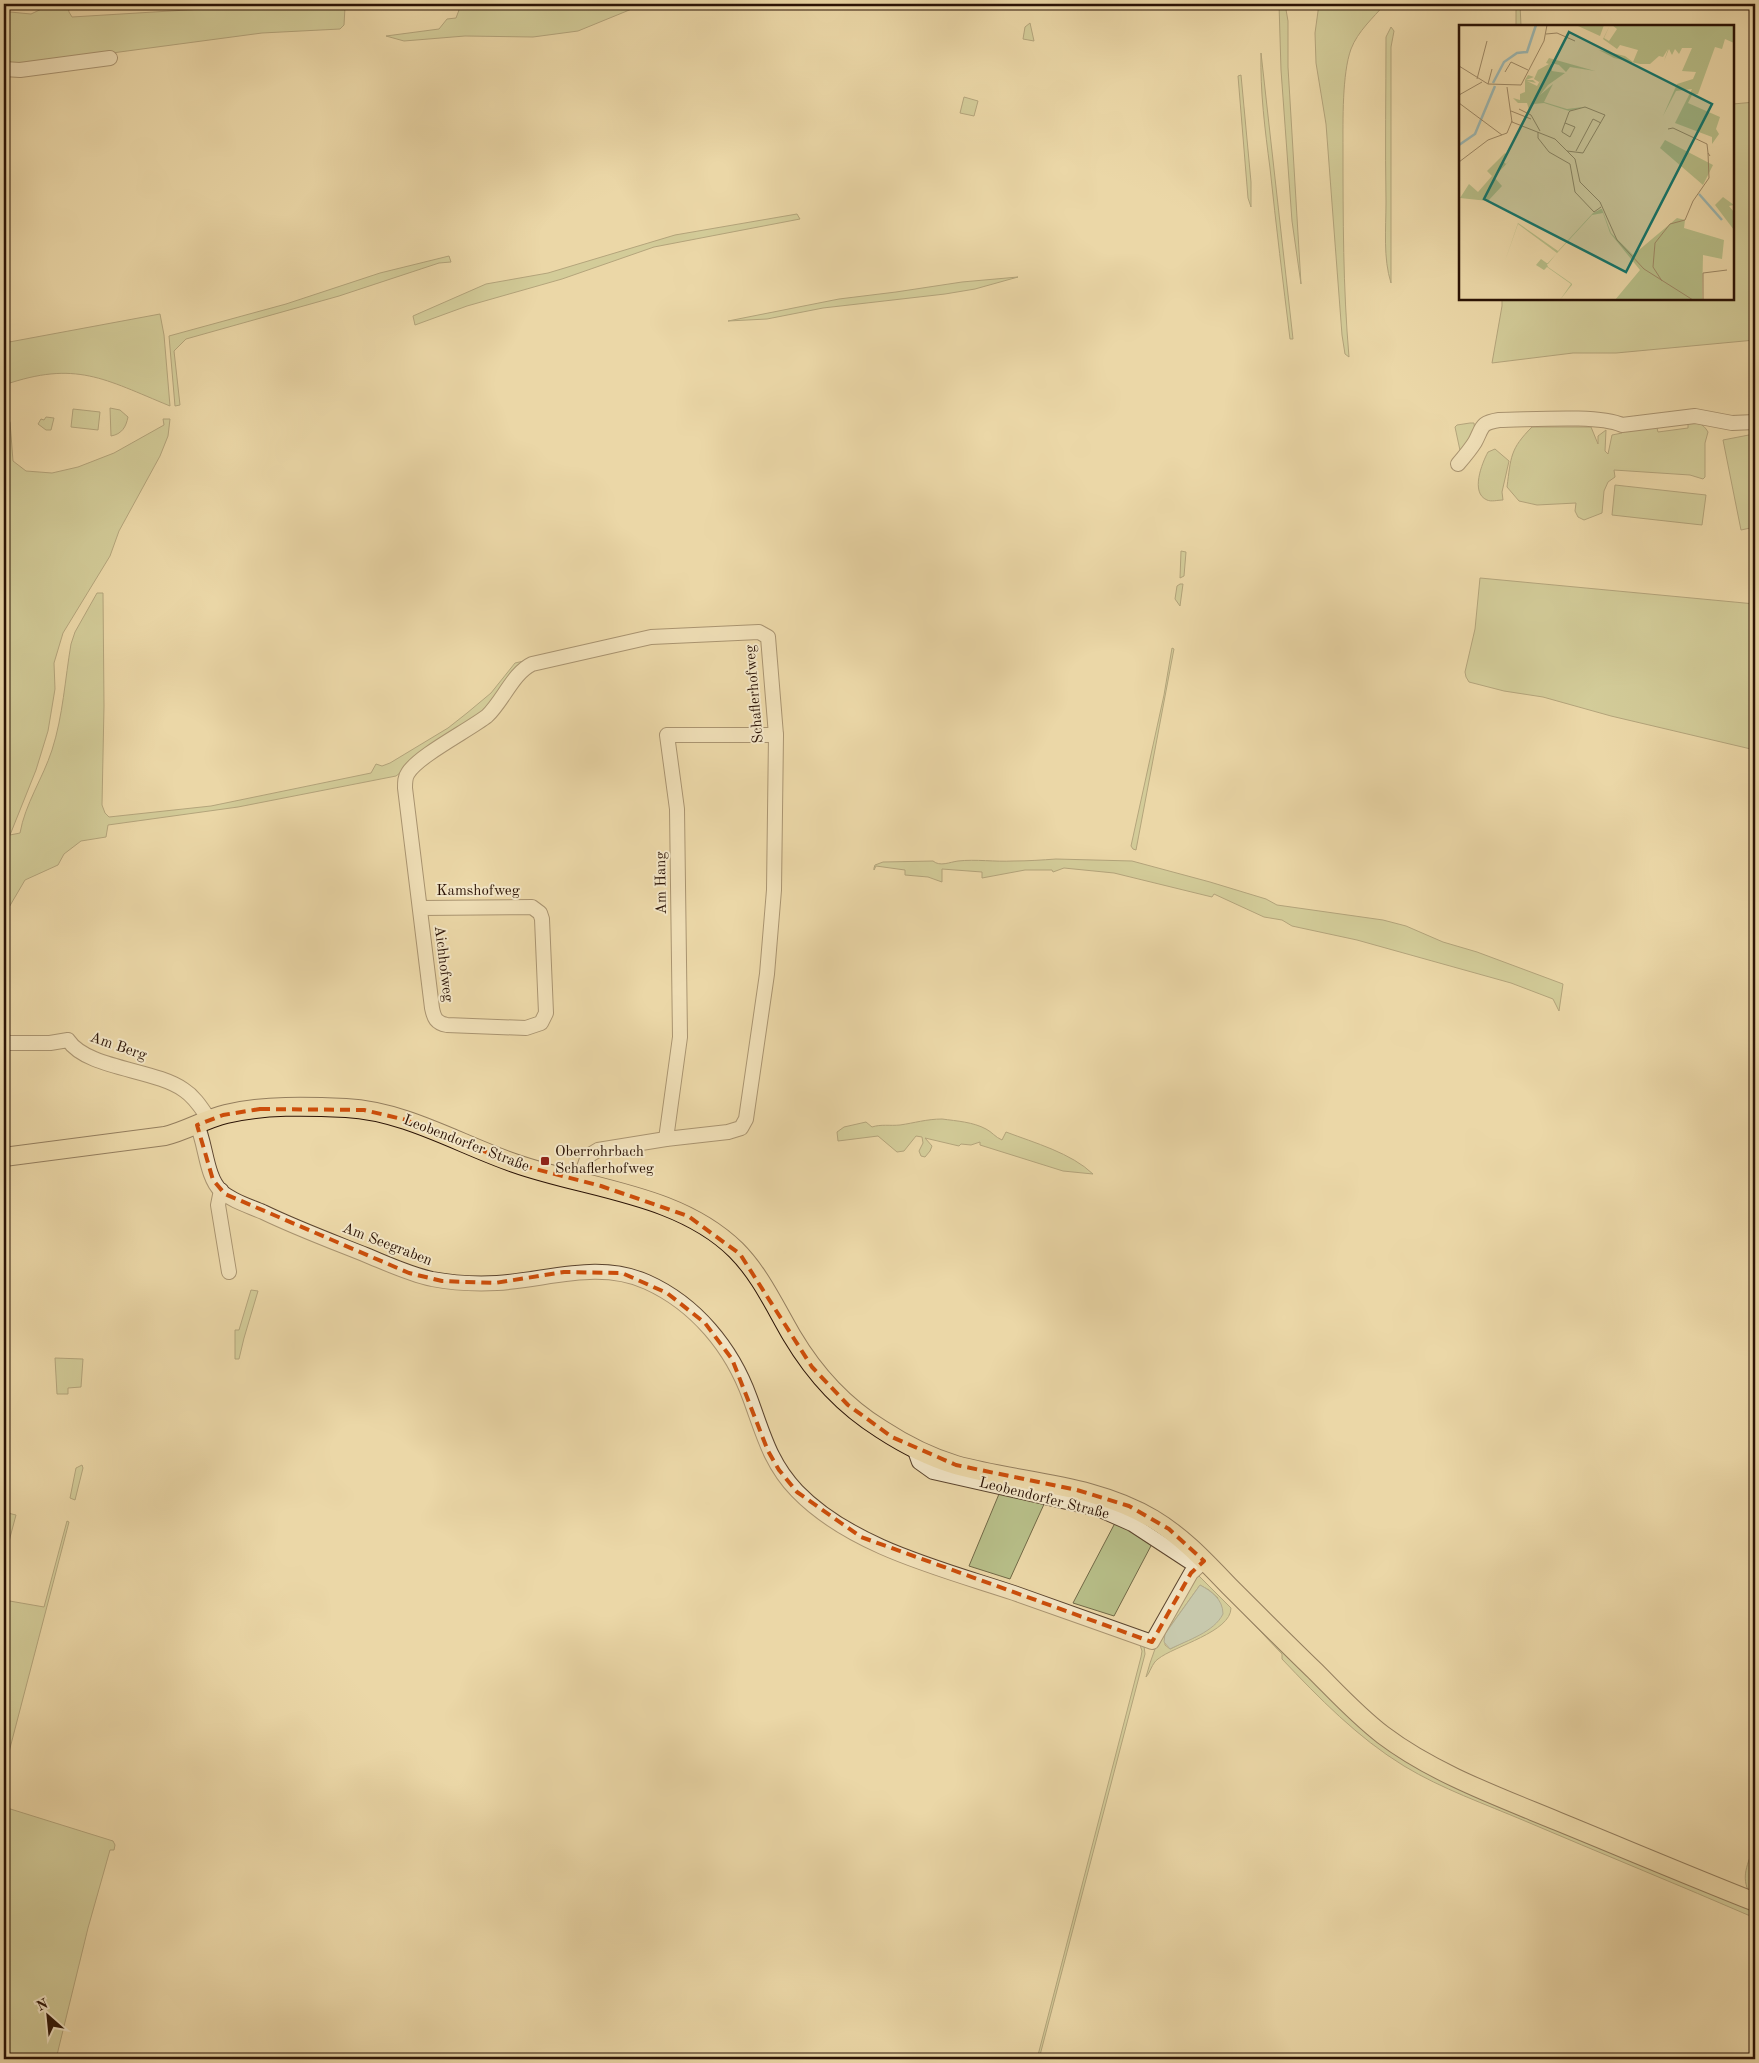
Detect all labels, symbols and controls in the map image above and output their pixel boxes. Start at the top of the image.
inset map [1459,25,1734,300]
street label: Schaflerhofweg [743,644,767,744]
street label: Am Hang [654,851,670,915]
street label: Kamshofweg [436,884,520,899]
street label: Aichhofweg [431,925,455,1003]
street label: Am Berg [88,1030,148,1064]
street label: Leobendorfer Straße [401,1113,531,1175]
place label: Oberrohrbach Schaflerhofweg [555,1145,654,1177]
marker: Oberrohrbach Schaflerhofweg [539,1155,551,1167]
street label: Am Seegraben [340,1221,434,1269]
street label: Leobendorfer Straße [977,1476,1111,1522]
north arrow [22,1990,72,2040]
text: N [35,1997,51,2014]

